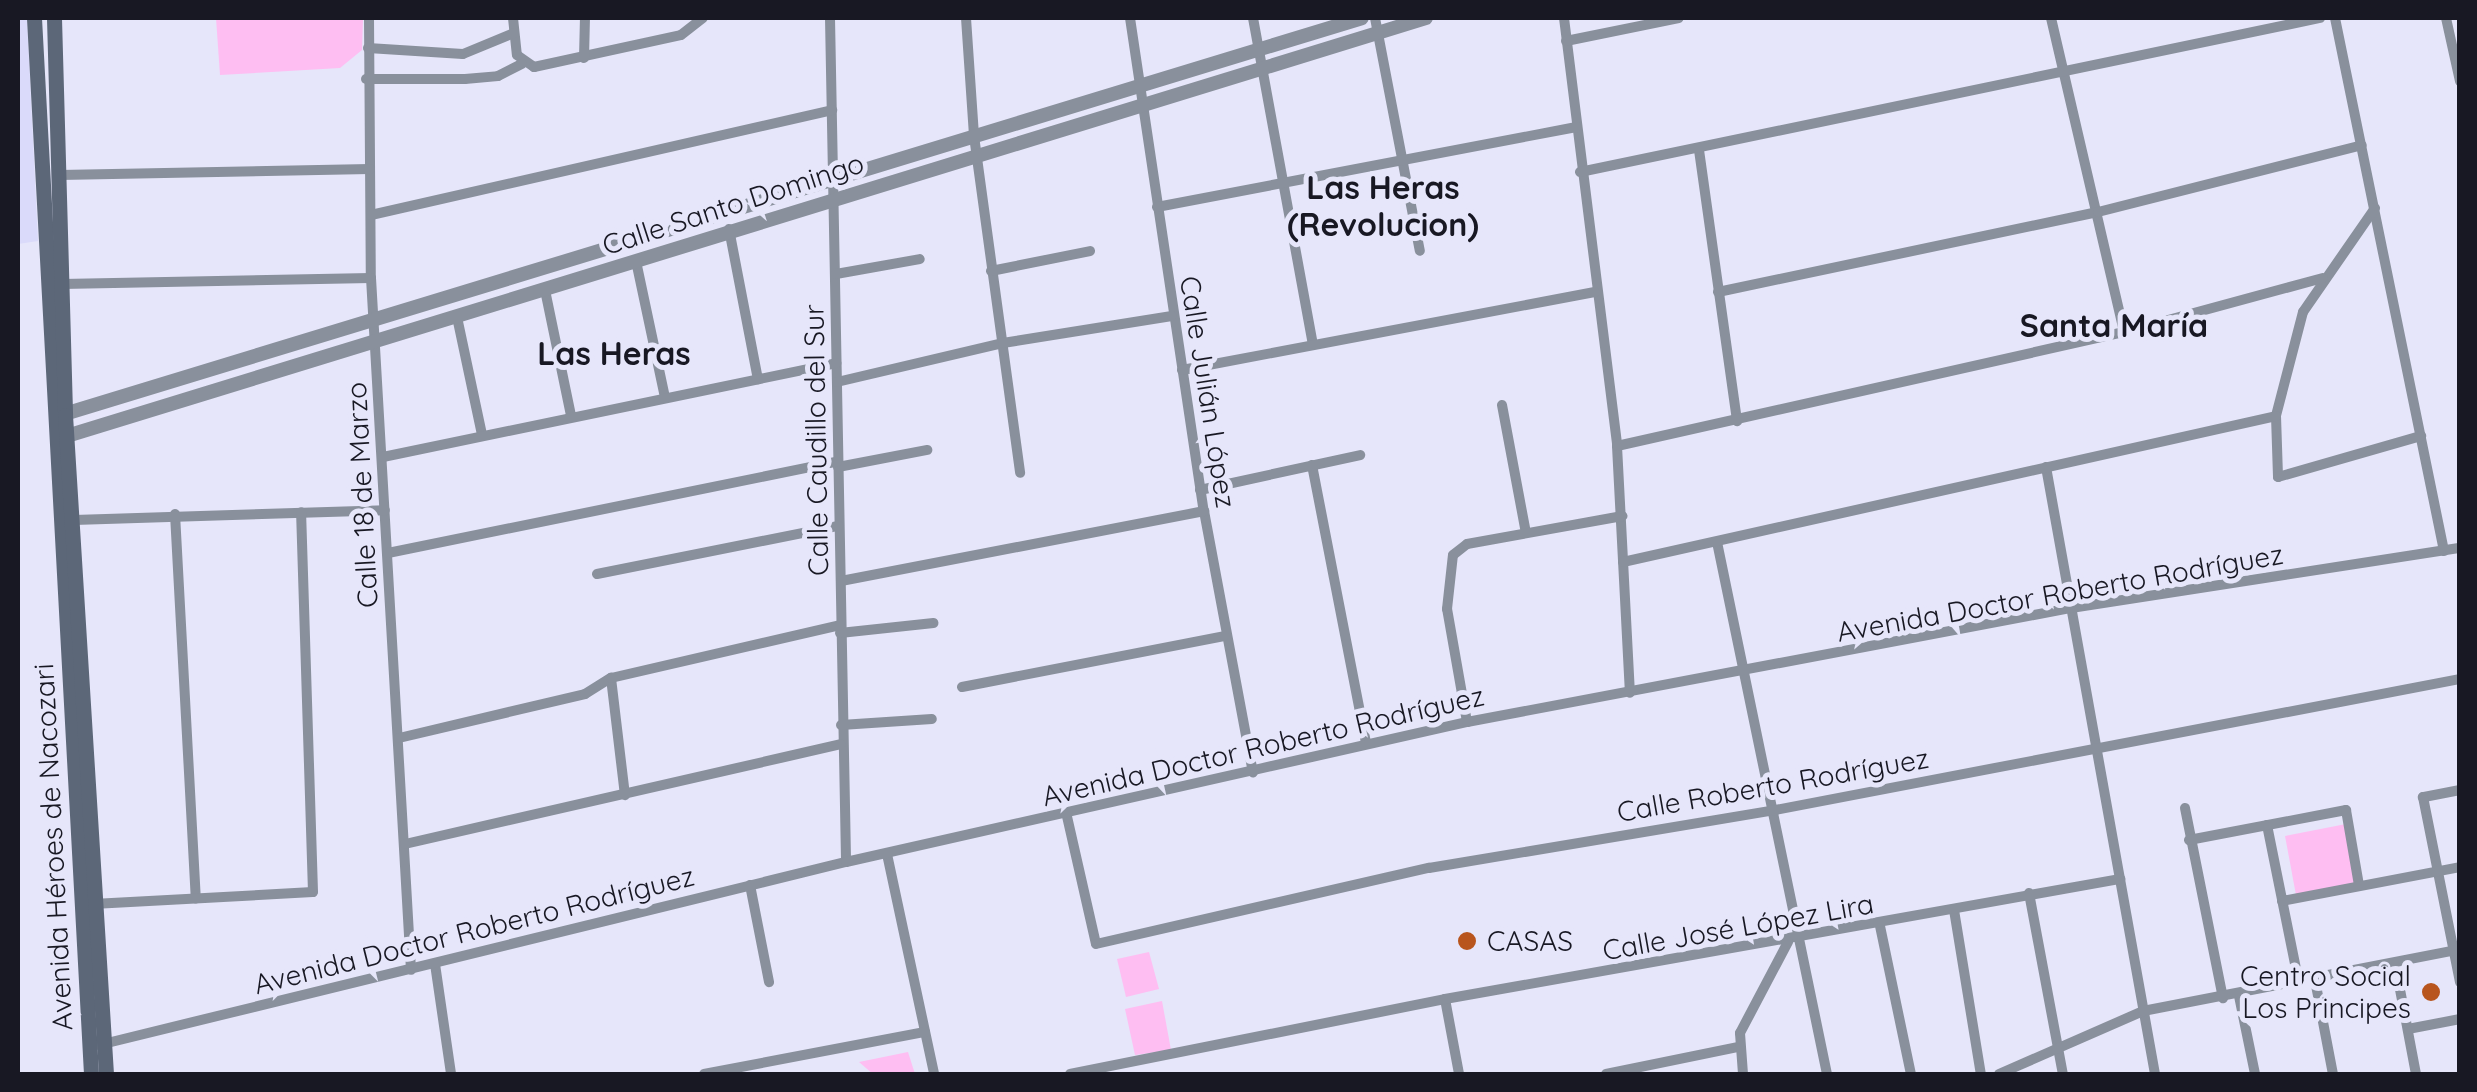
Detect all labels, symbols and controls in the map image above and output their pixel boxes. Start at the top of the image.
street label: Calle Santo Domingo [598,146,868,262]
district label: Las Heras (Revolucion) [1287,169,1479,244]
street label: Calle Julián López [1173,274,1243,510]
street label: Calle Caudillo del Sur [797,304,835,576]
district label: Santa María [2020,306,2208,344]
district label: Las Heras [537,334,691,372]
street label: Calle 18 de Marzo [339,381,385,609]
street label: Avenida Doctor Roberto Rodríguez [1834,537,2286,649]
street label: Avenida Héroes de Nacozari [27,663,79,1031]
street label: Avenida Doctor Roberto Rodríguez [1039,679,1487,813]
street label: Calle Roberto Rodríguez [1614,741,1932,829]
street label: Avenida Doctor Roberto Rodríguez [250,859,698,1001]
street label: Calle José López Lira [1600,887,1876,967]
place label: CASAS [1487,924,1573,958]
marker: CASAS [1456,930,1478,952]
place label: Centro Social Los Principes [2240,959,2411,1025]
marker: Centro Social Los Principes [2420,981,2442,1003]

